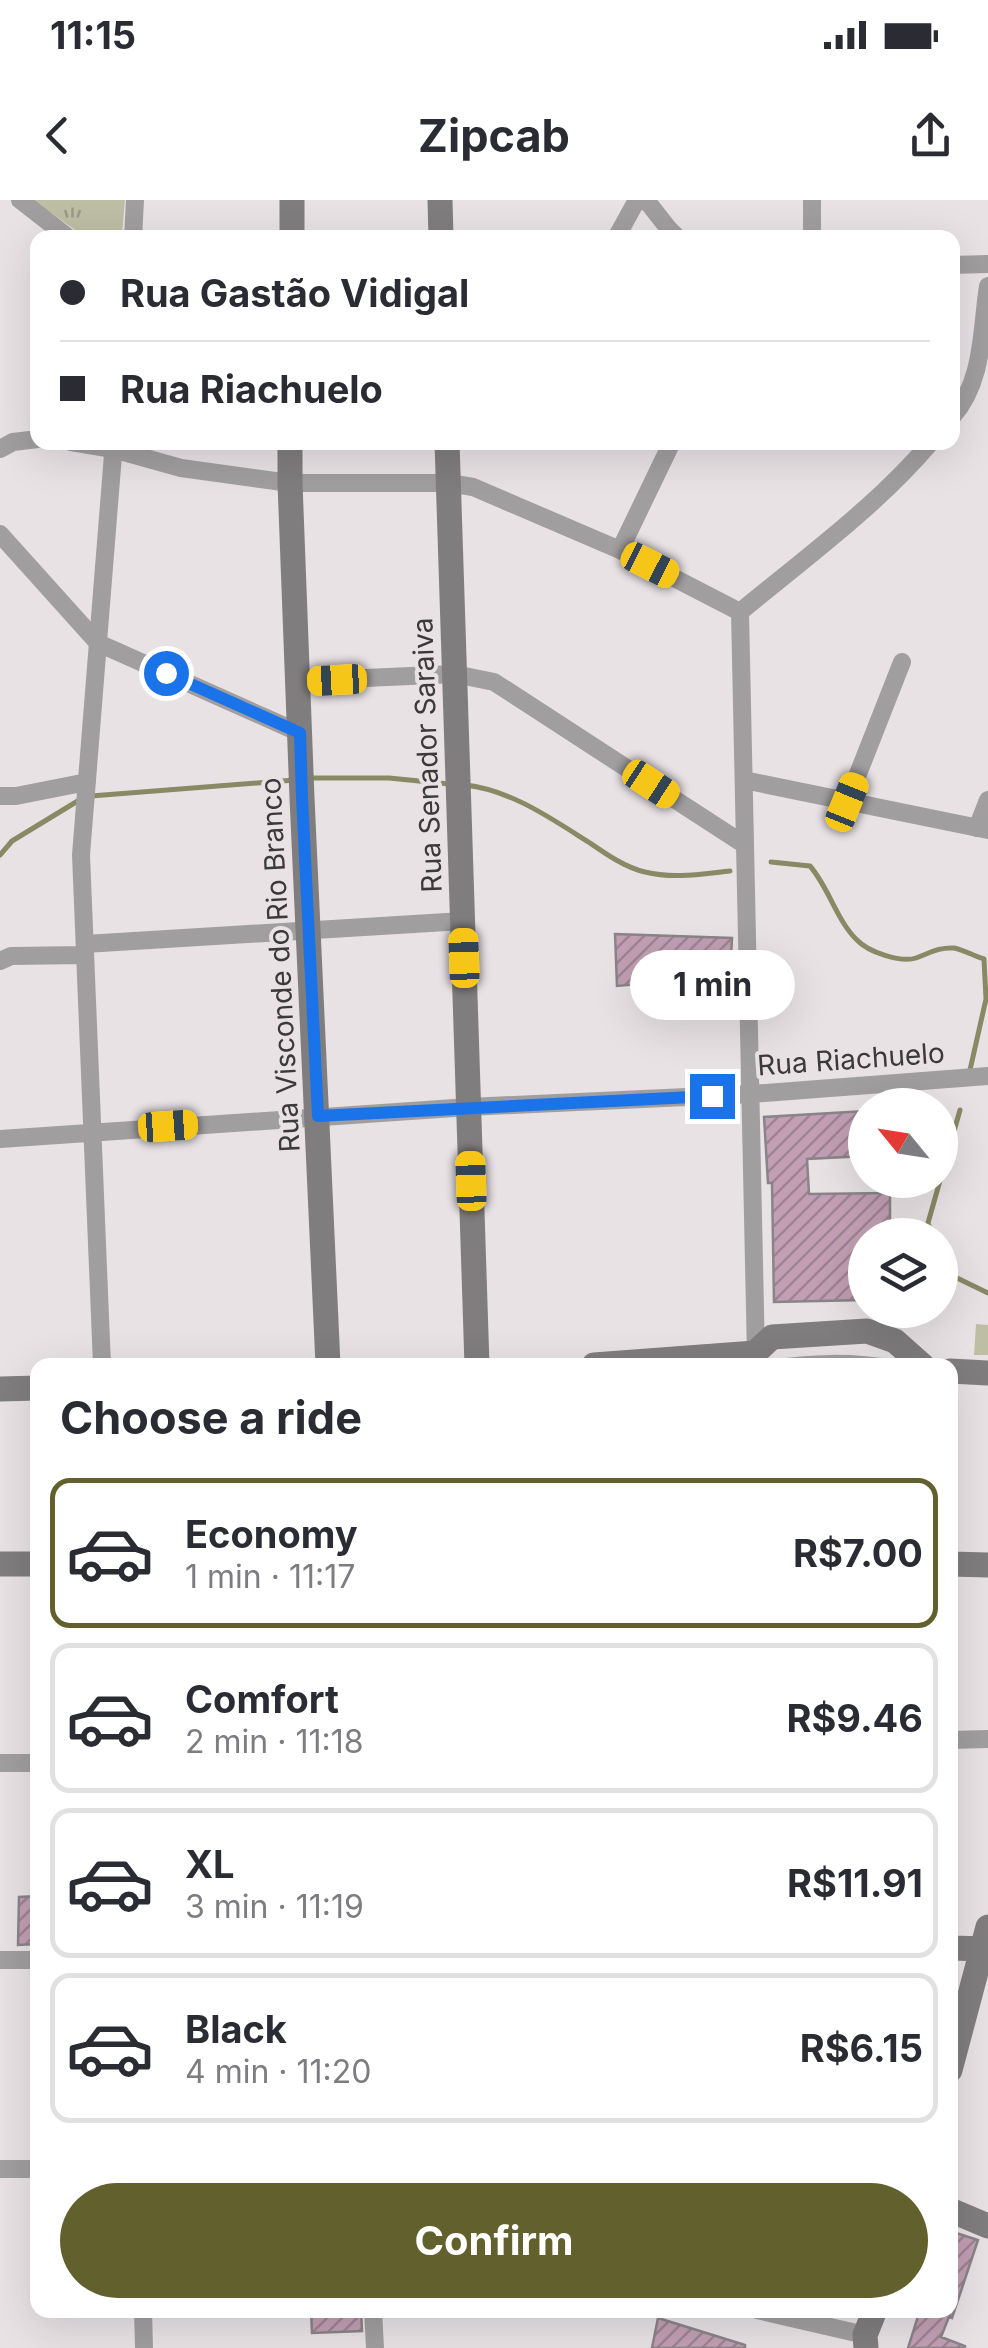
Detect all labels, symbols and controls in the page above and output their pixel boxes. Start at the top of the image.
text: 11:15 [50,12,136,58]
icon: back [30,108,85,163]
text: Zipcab [418,108,570,163]
icon: share [903,108,958,163]
text: Rua Gastão Vidigal [120,270,469,316]
text: Rua Riachuelo [120,366,383,412]
car [616,538,684,592]
street label: Rua Senador Saraiva [405,617,449,893]
route start [144,651,189,696]
car [306,663,368,697]
car [618,755,684,813]
car [822,769,872,835]
street label: Rua Visconde do Rio Branco [253,777,307,1153]
car [448,927,480,989]
callout: 1 min [630,951,794,1021]
text: 1 min [673,965,752,1004]
street label: Rua Riachuelo [756,1035,946,1083]
route end [690,1074,735,1119]
north arrow [848,1088,958,1198]
map controls [848,1088,958,1328]
car [137,1109,199,1143]
car [455,1150,487,1212]
button: layers [848,1218,958,1328]
text: Choose a ride [60,1390,362,1445]
icon: car [65,1508,155,1598]
text: Economy [185,1511,358,1557]
text: R$7.00 [793,1530,923,1576]
text: 1 min · 11:17 [185,1557,355,1596]
icon: car [65,1673,155,1763]
text: Comfort [185,1676,339,1722]
text: R$9.46 [787,1695,923,1741]
text: 2 min · 11:18 [185,1722,363,1761]
icon: car [65,1838,155,1928]
text: XL [185,1841,235,1887]
text: R$11.91 [787,1860,923,1906]
text: 3 min · 11:19 [185,1887,364,1926]
icon: car [65,2003,155,2093]
text: Black [185,2006,287,2052]
text: R$6.15 [800,2025,923,2071]
text: 4 min · 11:20 [185,2052,372,2091]
button: Confirm [60,2183,928,2298]

